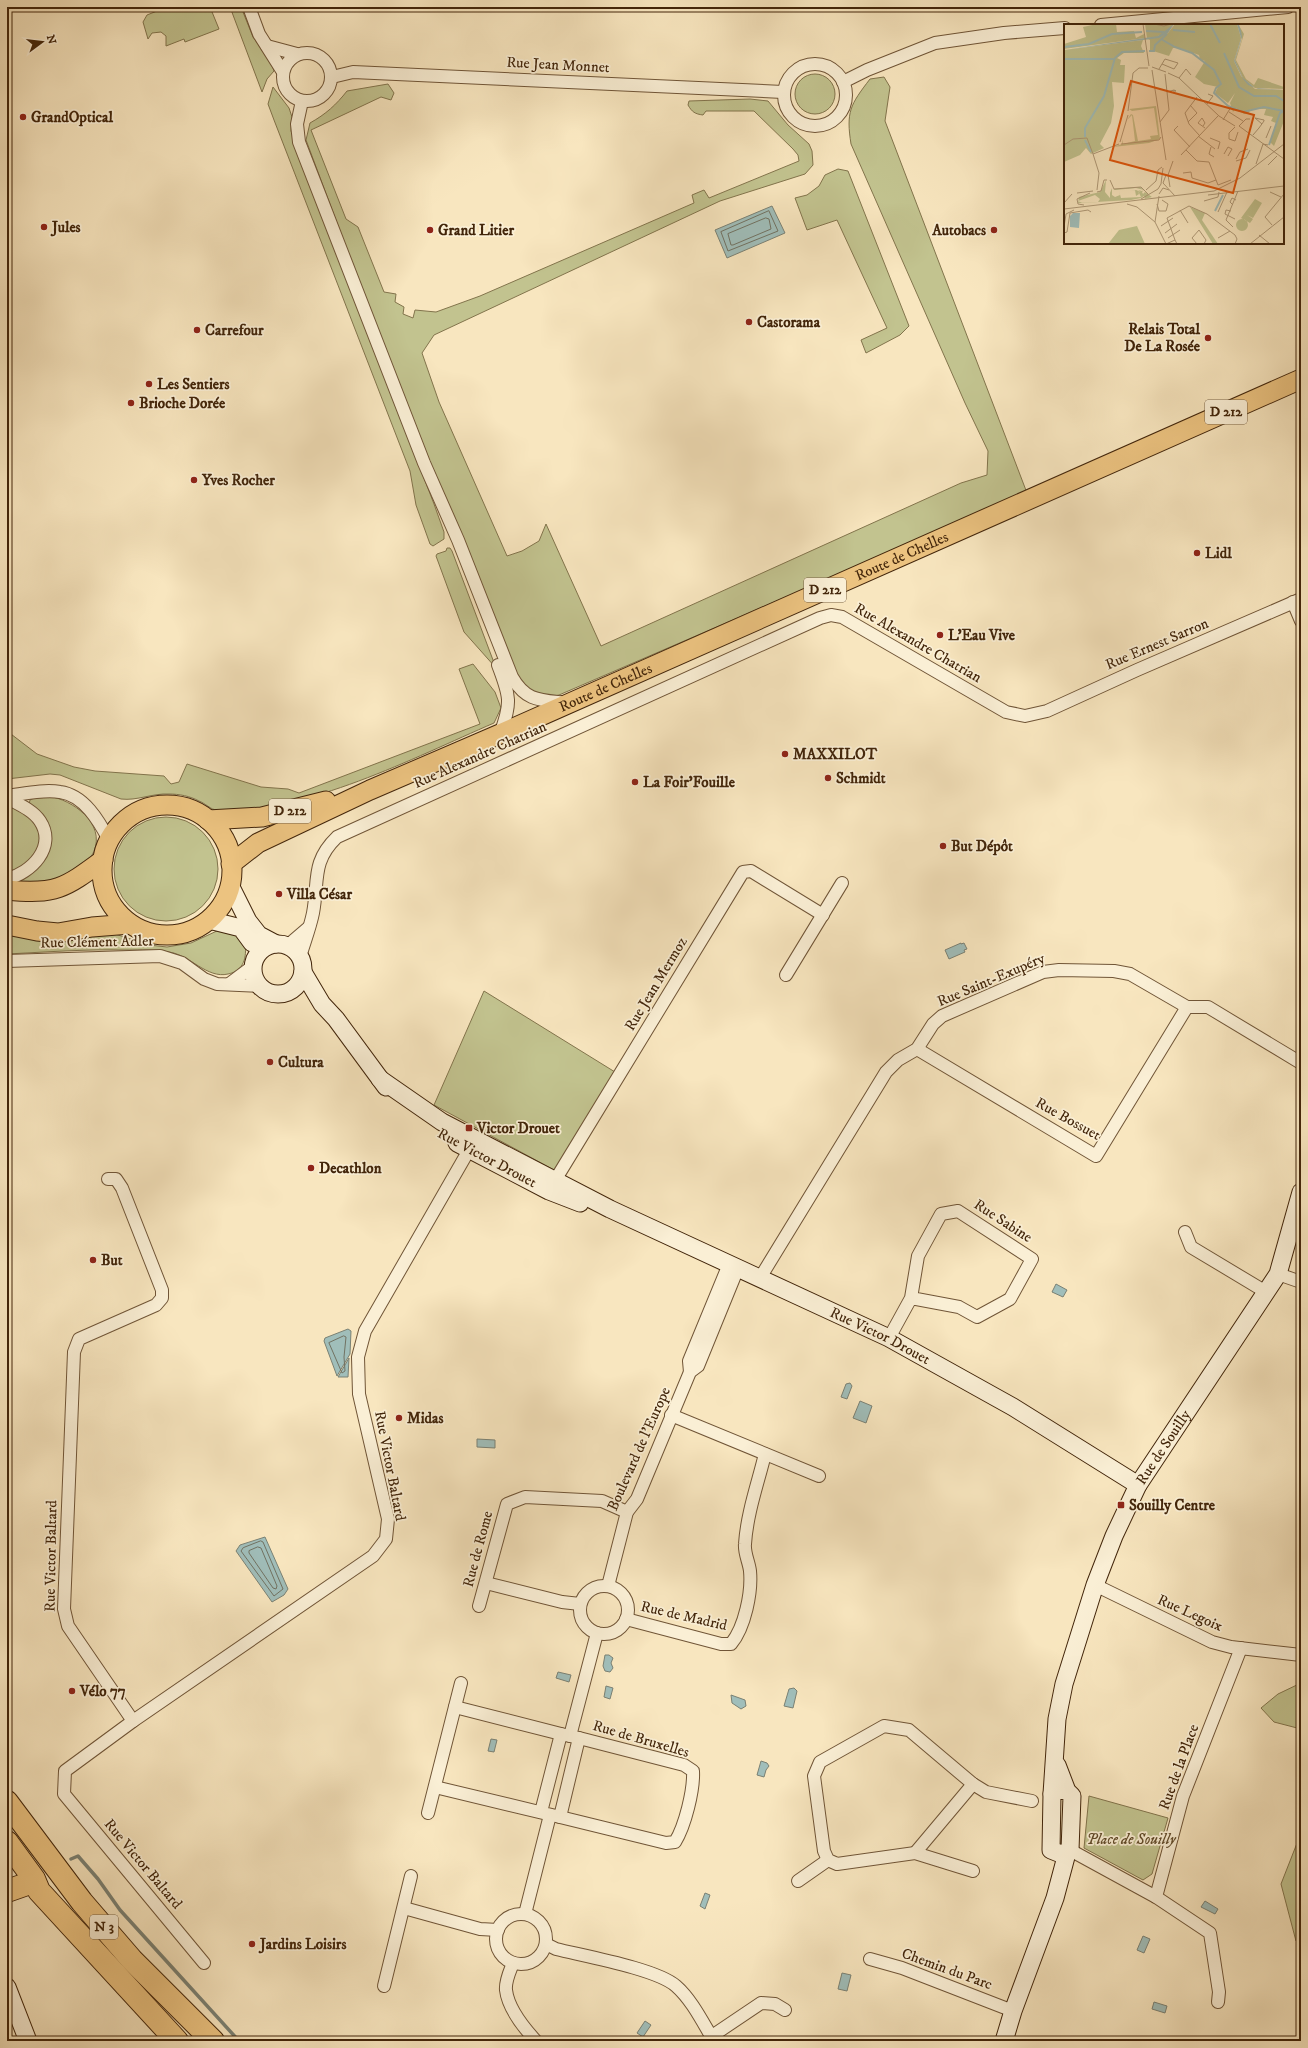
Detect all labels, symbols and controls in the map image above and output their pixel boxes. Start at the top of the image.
north arrow [22,22,62,62]
inset map [1064,24,1284,244]
text: N [43,33,59,46]
street label: Rue Jean Monnet [506,53,610,77]
place label: GrandOptical [31,108,113,127]
marker: GrandOptical [18,112,28,122]
place label: Jules [50,218,81,237]
place label: Grand Litier [438,221,514,240]
place label: Autobacs [931,221,986,240]
marker: Jules [39,222,49,232]
marker: Grand Litier [425,225,435,235]
marker: Autobacs [989,225,999,235]
place label: Castorama [757,313,821,332]
marker: Castorama [744,317,754,327]
place label: Relais Total De La Rosée [1124,320,1201,356]
place label: Carrefour [205,321,264,340]
marker: Carrefour [192,325,202,335]
marker: Relais Total De La Rosée [1203,333,1213,343]
place label: Les Sentiers [157,375,230,394]
marker: Les Sentiers [144,379,154,389]
place label: Brioche Dorée [139,394,226,413]
marker: Brioche Dorée [126,398,136,408]
road number: D 212 [1205,400,1247,424]
place label: Yves Rocher [201,471,275,490]
marker: Yves Rocher [189,475,199,485]
street label: Route de Chelles [852,527,951,585]
place label: Lidl [1205,544,1232,563]
marker: Lidl [1192,548,1202,558]
road number: D 212 [804,578,846,602]
street label: Rue Alexandre Chatrian [851,599,985,687]
street label: Rue Ernest Sarron [1102,614,1212,674]
place label: L'Eau Vive [948,626,1016,645]
marker: L'Eau Vive [935,630,945,640]
street label: Route de Chelles [556,658,655,716]
street label: Rue Alexandre Chatrian [411,717,550,793]
place label: MAXXILOT [793,745,878,764]
marker: MAXXILOT [780,749,790,759]
place label: Schmidt [836,769,886,788]
place label: La Foir'Fouille [643,773,736,792]
marker: Schmidt [823,773,833,783]
marker: La Foir'Fouille [630,777,640,787]
road number: D 212 [269,799,311,823]
place label: But Dépôt [951,837,1013,856]
marker: But Dépôt [938,841,948,851]
place label: Villa César [286,885,352,904]
marker: Villa César [274,889,284,899]
street label: Rue Clément Adler [40,932,154,952]
street label: Rue Jean Mermoz [620,933,692,1034]
street label: Rue Saint-Exupéry [934,948,1048,1011]
place label: Cultura [278,1053,324,1072]
marker: Cultura [265,1057,275,1067]
street label: Rue Bossuet [1032,1093,1104,1145]
place label: Victor Drouet [476,1119,560,1138]
marker: Victor Drouet [464,1123,474,1133]
street label: Rue Victor Drouet [434,1124,540,1192]
place label: Decathlon [319,1159,382,1178]
marker: Decathlon [306,1163,316,1173]
street label: Rue Sabine [970,1195,1036,1247]
place label: But [101,1251,123,1270]
marker: But [88,1255,98,1265]
street label: Rue Victor Drouet [827,1303,934,1369]
street label: Boulevard de l'Europe [603,1384,675,1514]
street label: Rue de Souilly [1131,1405,1195,1488]
street label: Rue Victor Baltard [370,1409,410,1523]
place label: Midas [407,1409,443,1428]
marker: Midas [394,1413,404,1423]
place label: Souilly Centre [1129,1496,1216,1515]
street label: Rue Victor Baltard [41,1499,61,1612]
marker: Souilly Centre [1116,1500,1126,1510]
street label: Rue de Rome [459,1509,497,1589]
street label: Rue Legoix [1154,1590,1226,1636]
street label: Rue de Madrid [639,1597,730,1635]
place label: Vélo 77 [79,1682,126,1701]
marker: Vélo 77 [67,1686,77,1696]
street label: Rue de Bruxelles [591,1716,691,1762]
street label: Rue de la Place [1155,1722,1203,1812]
street label: Rue Victor Baltard [100,1815,187,1913]
park label: Place de Souilly [1086,1830,1177,1849]
road number: N 3 [90,1915,118,1939]
place label: Jardins Loisirs [258,1935,346,1954]
marker: Jardins Loisirs [247,1939,257,1949]
street label: Chemin du Parc [899,1944,995,1994]

